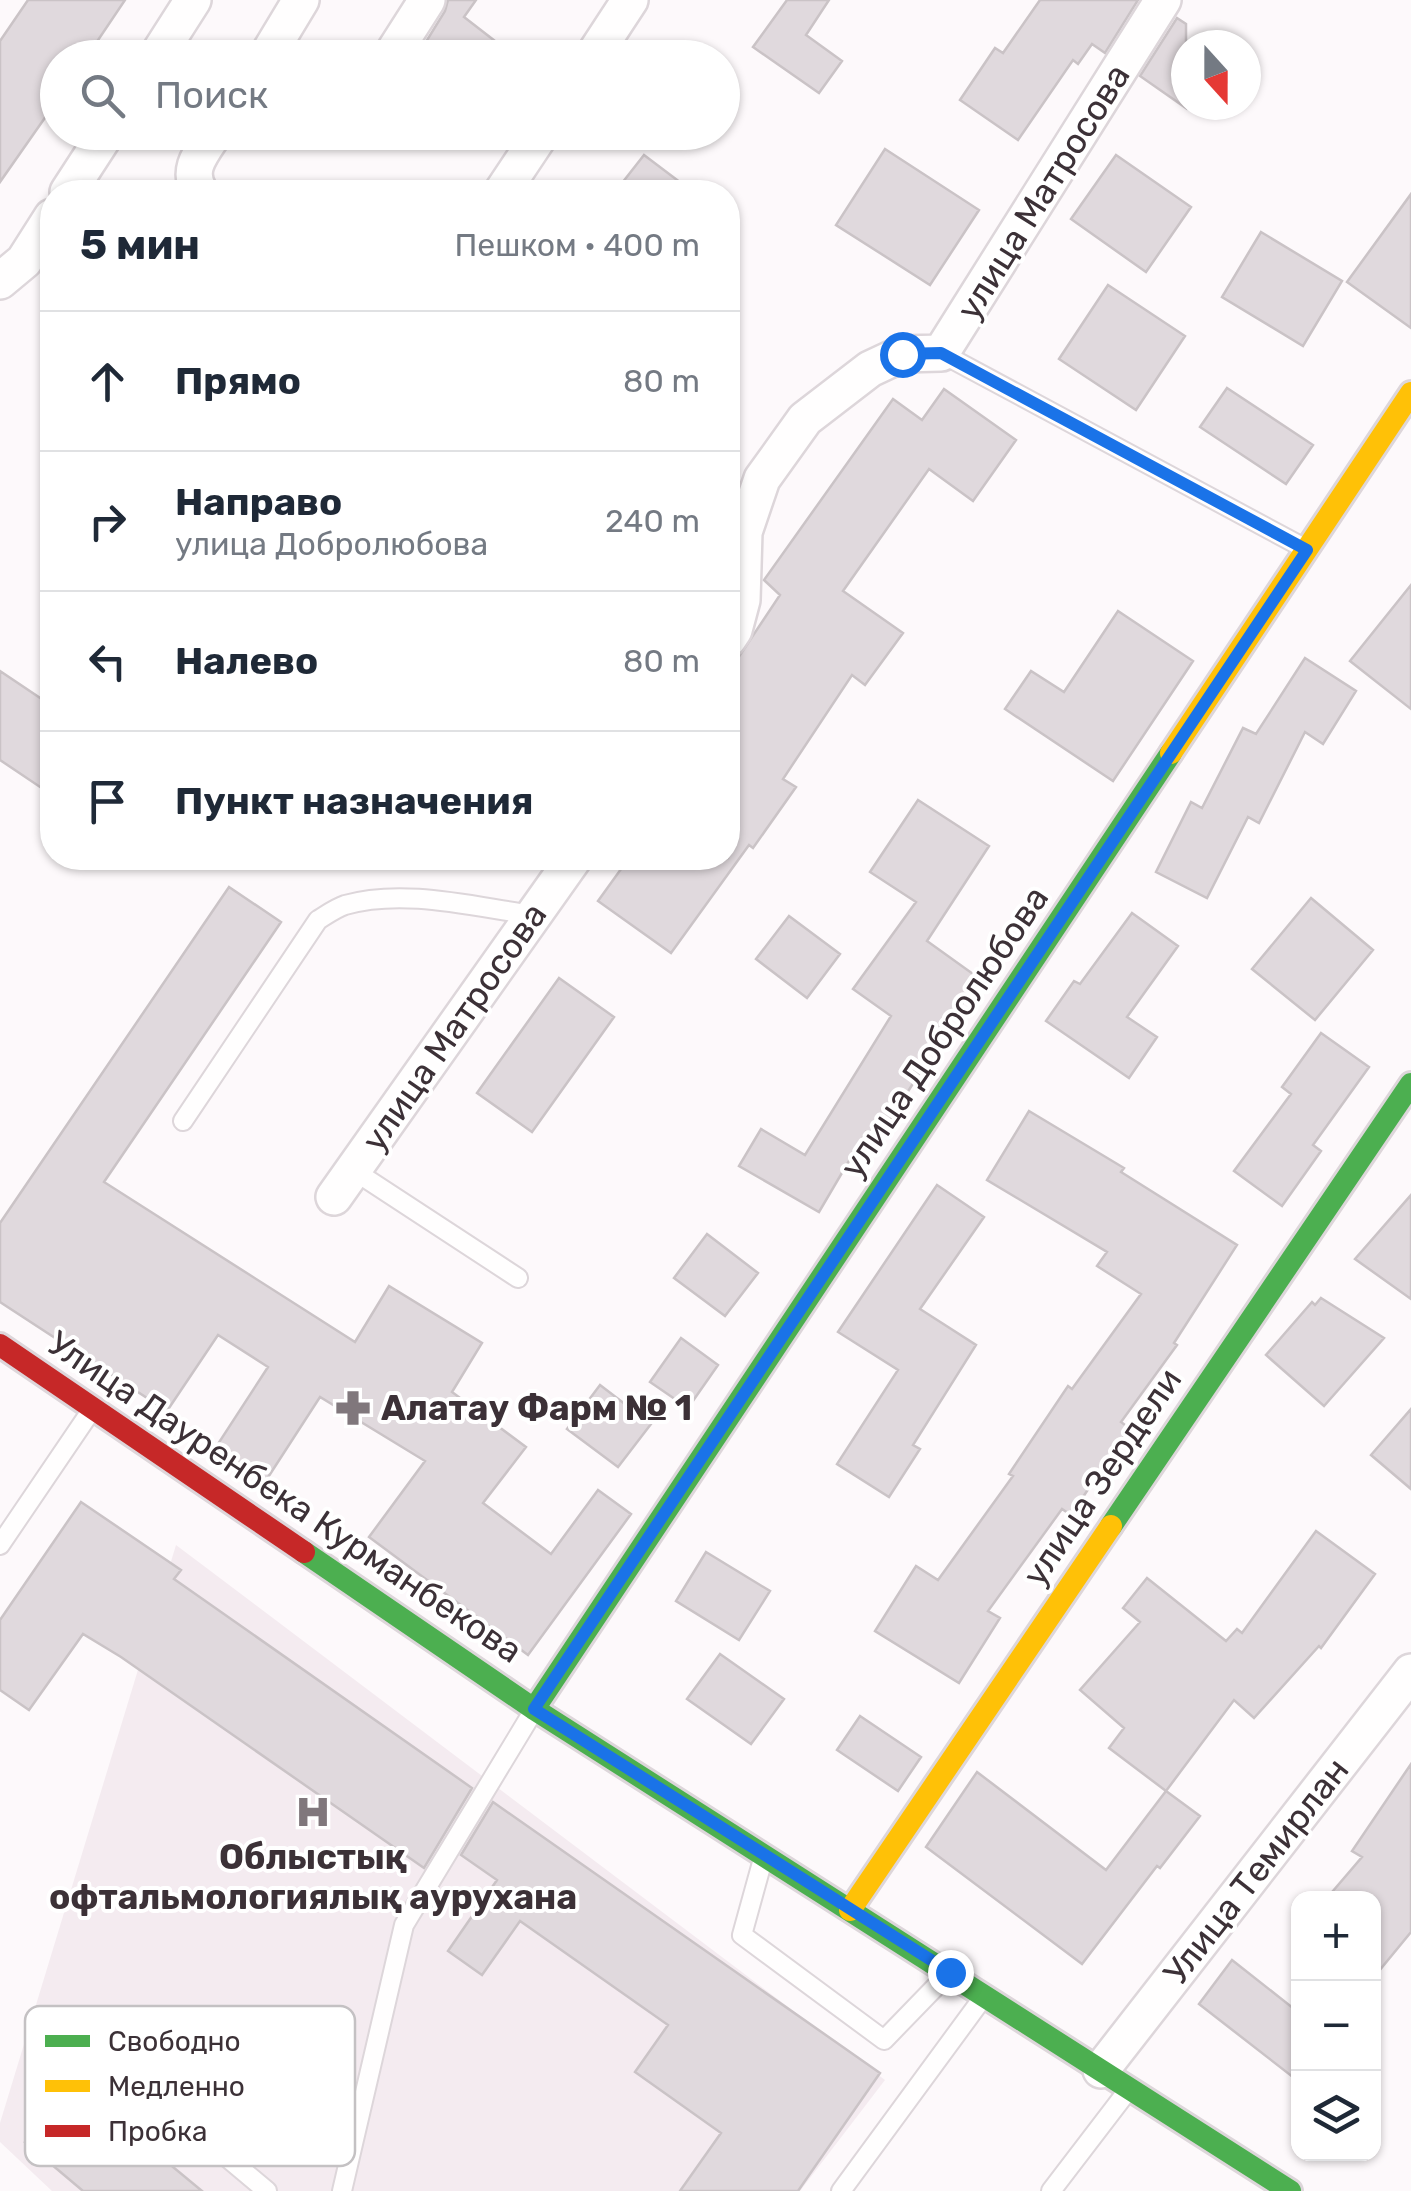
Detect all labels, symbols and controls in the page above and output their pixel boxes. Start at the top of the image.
north arrow [1171,30,1261,120]
search box [40,40,740,150]
street label: улица Матросова [947,56,1139,328]
icon: search [75,68,130,123]
text: Поиск [155,72,268,118]
text: 5 мин [80,220,200,270]
text: Пешком · 400 m [454,226,700,264]
route start [880,332,926,378]
icon: ahead [80,354,135,409]
text: Прямо [175,358,301,404]
text: 80 m [623,362,700,400]
text: Направо [175,479,342,525]
icon: right [80,494,135,549]
text: 240 m [605,502,700,540]
text: улица Добролюбова [175,525,488,563]
icon: left [80,634,135,689]
text: Налево [175,638,318,684]
text: 80 m [623,642,700,680]
icon: arrive [80,774,135,829]
text: Пункт назначения [175,778,534,824]
street label: улица Добролюбова [831,878,1057,1186]
street label: улица Матросова [353,895,555,1159]
street label: Улица Дауренбека Курманбекова [40,1322,530,1672]
street label: улица Зердели [1014,1360,1190,1594]
place label: Алатау Фарм № 1 [381,1387,692,1429]
pharmacy icon: Алатау Фарм № 1 [334,1389,372,1427]
street label: Улица Темирлан [1155,1750,1357,1992]
hospital icon: Облыстық офтальмологиялық аурухана [294,1793,332,1831]
place label: Облыстық офтальмологиялық аурухана [49,1836,577,1918]
map controls [1291,1891,1381,2161]
button: + [1291,1891,1381,1981]
route end [928,1950,974,1996]
button: − [1291,1981,1381,2071]
legend [25,2006,355,2166]
text: Свободно [108,2025,241,2058]
text: Медленно [108,2070,245,2103]
button: layers [1291,2071,1381,2161]
text: Пробка [108,2115,208,2148]

